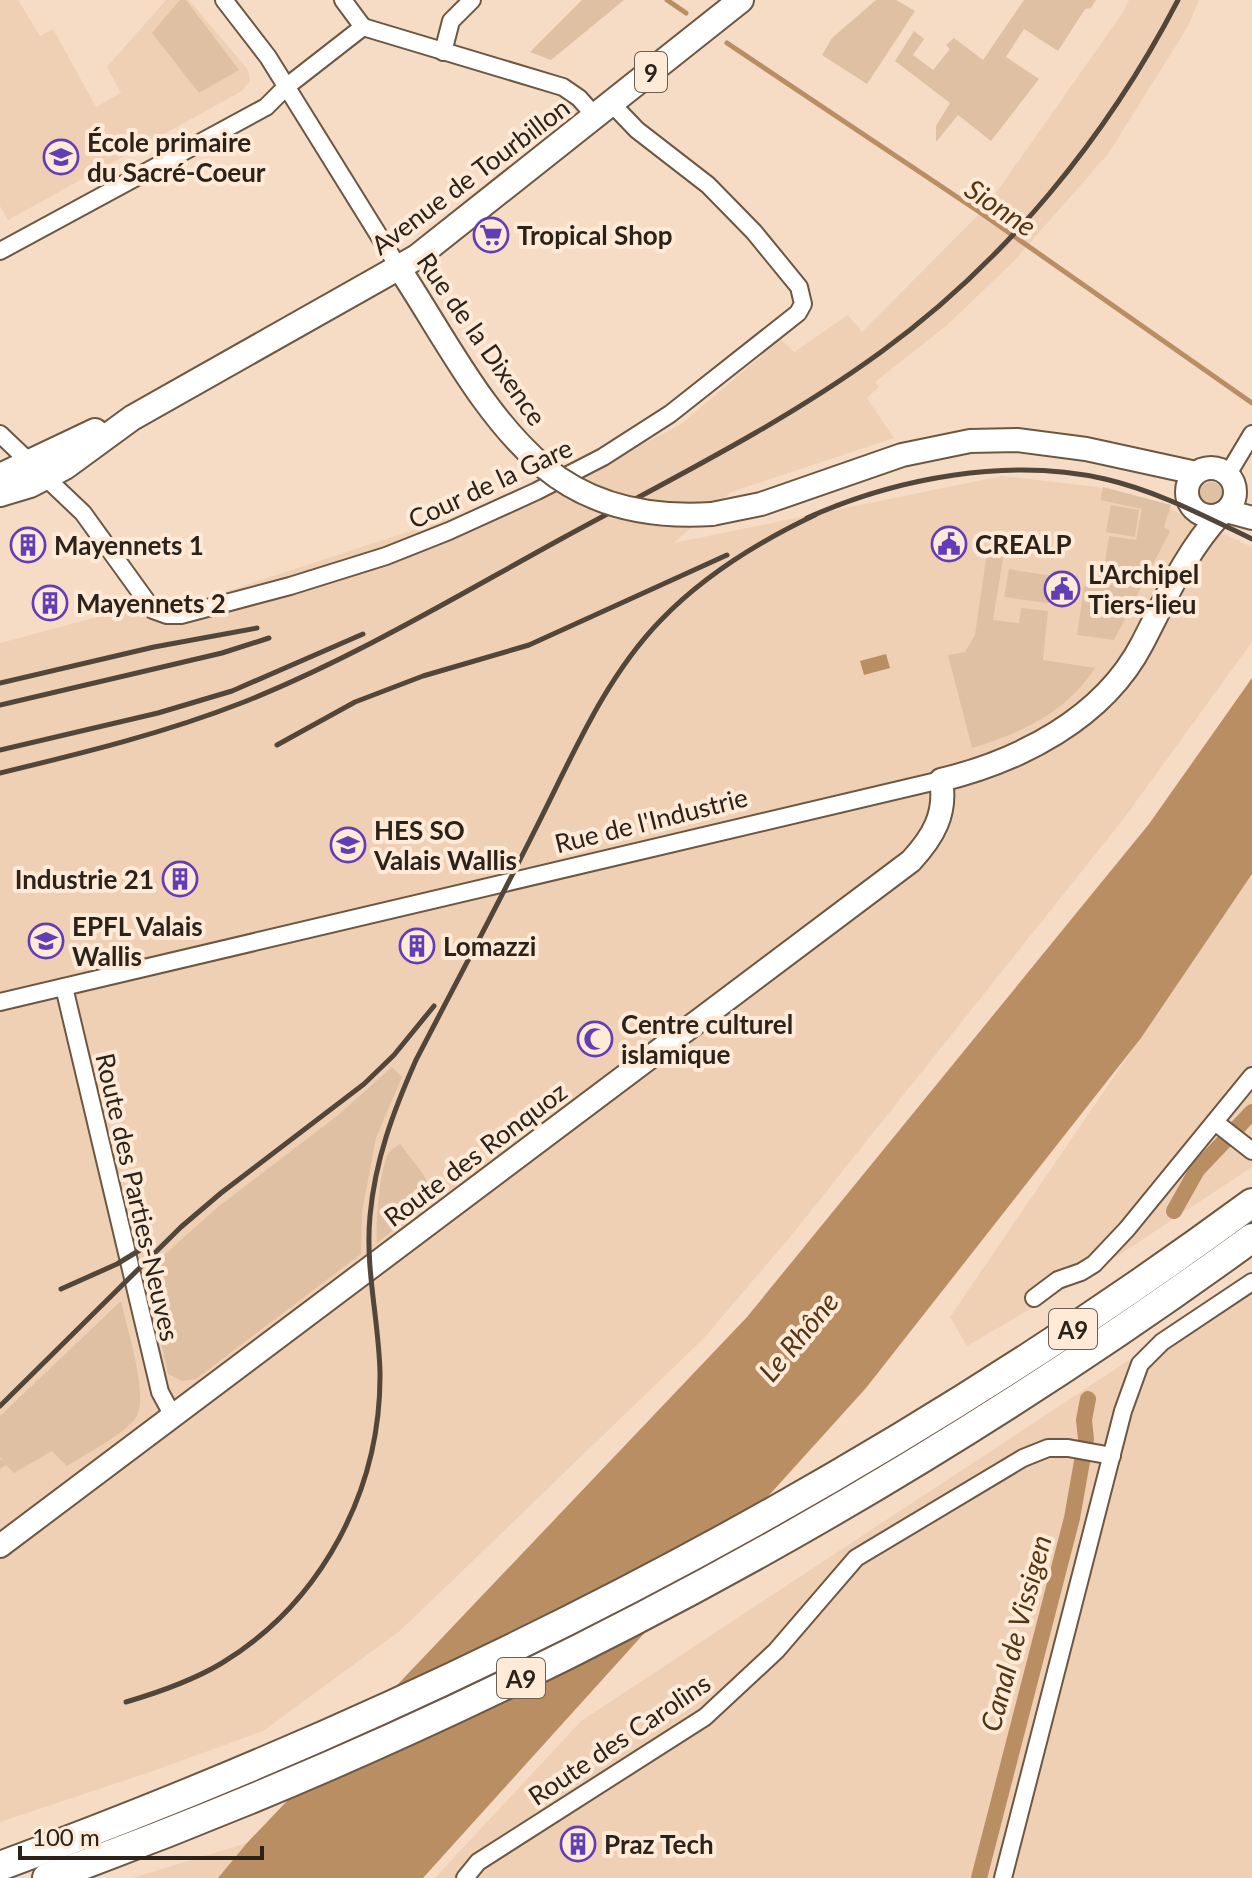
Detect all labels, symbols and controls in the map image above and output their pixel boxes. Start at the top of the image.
road number: 9 [635,52,667,92]
street label: Avenue de Tourbillon [364,91,576,261]
place label: École primaire du Sacré-Coeur [87,126,266,188]
school or university icon: École primaire du Sacré-Coeur [42,138,80,176]
water label: Sionne [959,171,1043,243]
supermarket icon: Tropical Shop [472,216,510,254]
place label: Tropical Shop [517,219,673,251]
street label: Rue de la Dixence [411,246,553,432]
street label: Cour de la Gare [403,431,577,535]
public building icon: CREALP [930,525,968,563]
building icon: Mayennets 1 [9,526,47,564]
place label: CREALP [975,528,1072,560]
place label: Mayennets 1 [54,529,204,561]
place label: L'Archipel Tiers-lieu [1088,558,1199,620]
public building icon: L'Archipel Tiers-lieu [1043,570,1081,608]
building icon: Mayennets 2 [31,584,69,622]
place label: Mayennets 2 [76,587,226,619]
street label: Rue de l'Industrie [551,781,751,859]
place label: HES SO Valais Wallis [373,814,517,876]
school or university icon: HES SO Valais Wallis [329,826,367,864]
building icon: Industrie 21 [161,860,199,898]
place label: Industrie 21 [15,863,154,895]
place label: EPFL Valais Wallis [72,910,203,972]
school or university icon: EPFL Valais Wallis [27,922,65,960]
building icon: Lomazzi [398,927,436,965]
place label: Lomazzi [443,930,536,962]
place label: Centre culturel islamique [621,1008,793,1070]
mosque icon: Centre culturel islamique [576,1020,614,1058]
street label: Route des Parties-Neuves [89,1050,187,1344]
street label: Route des Ronquoz [377,1075,573,1233]
water label: Le Rhône [751,1284,845,1388]
road number: A9 [1049,1309,1097,1349]
water label: Canal de Vissigen [972,1531,1058,1735]
road number: A9 [497,1658,545,1698]
street label: Route des Carolins [522,1666,716,1812]
scale bar [20,1810,262,1860]
text: 100 m [32,1822,100,1851]
building icon: Praz Tech [559,1825,597,1863]
place label: Praz Tech [604,1828,714,1860]

